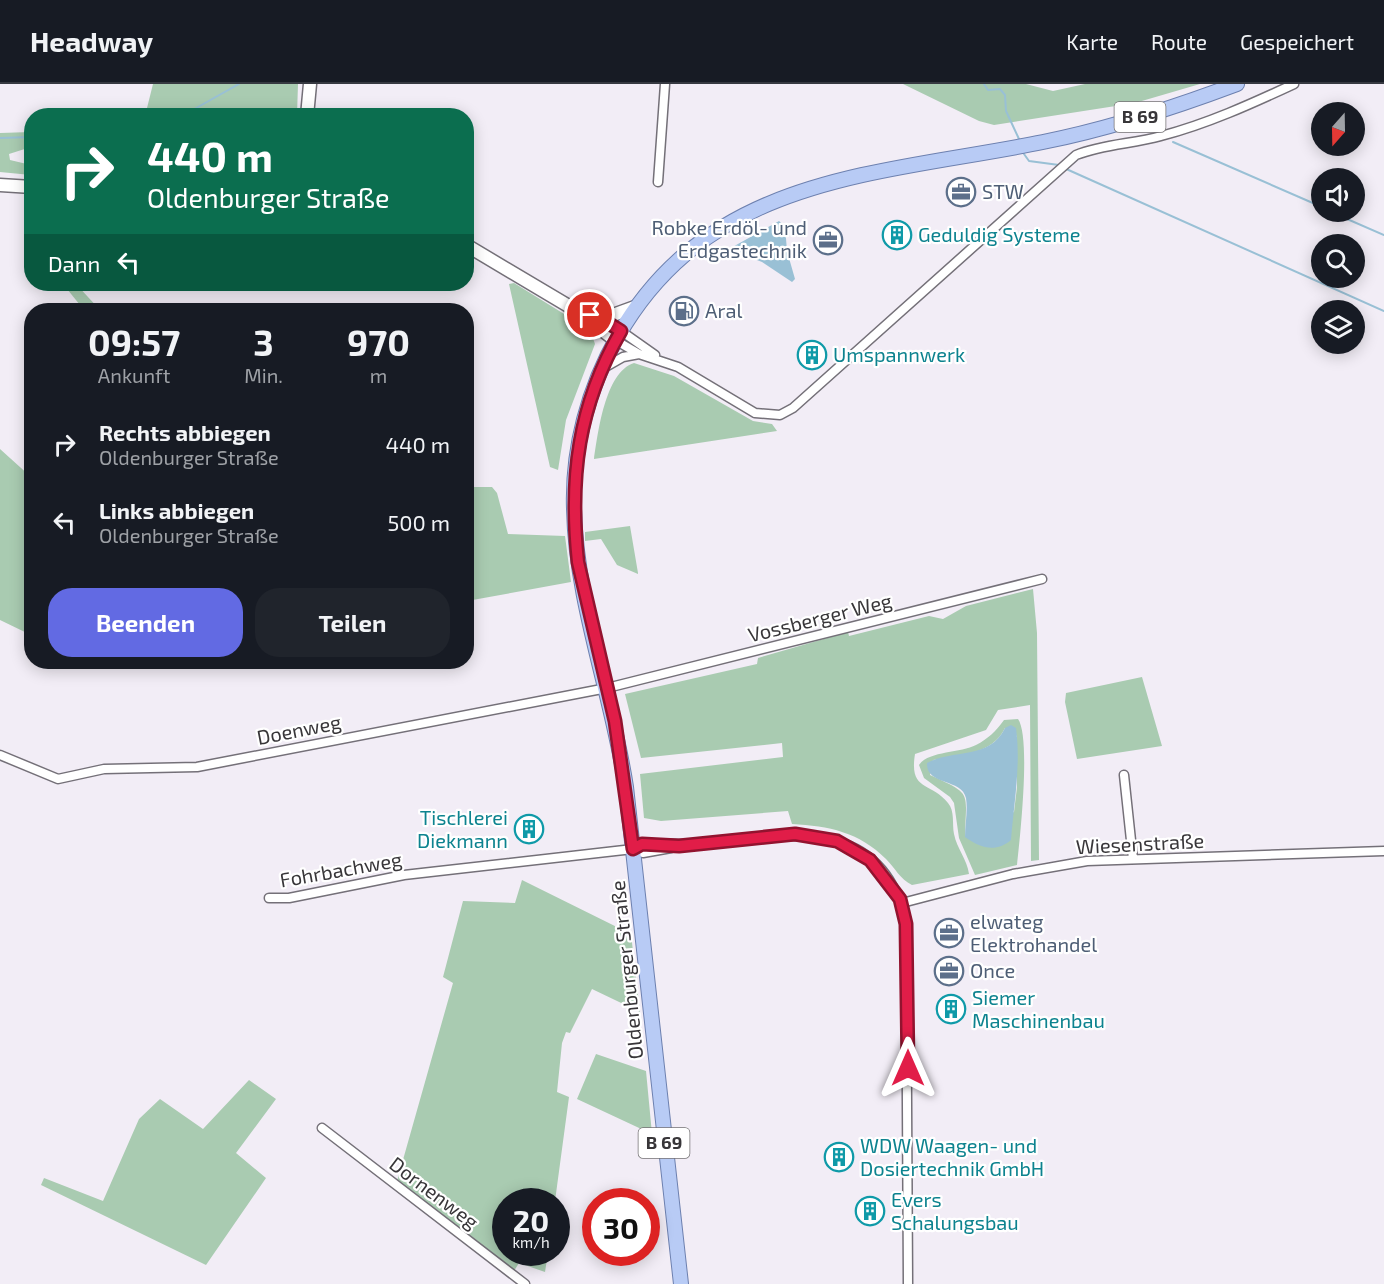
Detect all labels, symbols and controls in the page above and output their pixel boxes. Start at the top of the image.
text: Headway [30,24,153,58]
text: Karte [1066,29,1118,54]
text: Route [1151,29,1207,54]
text: Gespeichert [1240,29,1354,54]
road number: B 69 [1114,102,1166,132]
north arrow [1311,102,1365,156]
map controls [1311,102,1365,354]
text: 440 m [147,130,273,180]
icon: right [48,132,126,210]
button: sound [1311,168,1365,222]
office icon: STW [945,176,977,208]
place label: STW [982,179,1024,203]
text: Oldenburger Straße [147,181,390,213]
place label: Robke Erdöl- und Erdgastechnik [652,215,807,262]
building icon: Geduldig Systeme [881,219,913,251]
place label: Geduldig Systeme [918,222,1081,246]
office icon: Robke Erdöl- und Erdgastechnik [812,224,844,256]
button: search [1311,234,1365,288]
icon: left [112,246,145,279]
text: Dann [48,250,100,276]
pin [564,289,615,340]
fuel station icon: Aral [668,295,700,327]
icon: arrive [573,298,606,331]
place label: Aral [705,298,742,322]
button: layers [1311,300,1365,354]
text: 09:57 [88,320,180,363]
text: 3 [253,320,274,363]
text: 970 [347,320,410,363]
building icon: Umspannwerk [796,339,828,371]
place label: Umspannwerk [833,342,965,366]
text: Ankunft [98,363,170,387]
text: Min. [244,363,283,387]
text: m [370,363,387,387]
text: Rechts abbiegen [99,419,271,445]
icon: right [48,428,81,461]
text: 440 m [385,431,450,457]
text: Oldenburger Straße [99,445,279,469]
text: Links abbiegen [99,497,254,523]
icon: left [48,506,81,539]
text: 500 m [387,509,450,535]
text: Oldenburger Straße [99,523,279,547]
button: Beenden [48,588,243,657]
button: Teilen [255,588,450,657]
street label: Vossberger Weg [745,588,894,646]
street label: Doenweg [255,709,343,749]
place label: Tischlerei Diekmann [417,805,508,852]
building icon: Tischlerei Diekmann [513,813,545,845]
street label: Wiesenstraße [1075,828,1205,858]
street label: Fohrbachweg [278,846,404,892]
street label: Oldenburger Straße [605,879,647,1061]
place label: elwateg Elektrohandel [970,909,1097,956]
office icon: elwateg Elektrohandel [933,917,965,949]
office icon: Once [933,955,965,987]
place label: Once [970,958,1015,982]
place label: Siemer Maschinenbau [972,985,1105,1032]
building icon: Siemer Maschinenbau [935,993,967,1025]
position arrow [876,1036,940,1100]
road number: B 69 [638,1128,690,1158]
place label: WDW Waagen- und Dosiertechnik GmbH [860,1133,1044,1180]
building icon: WDW Waagen- und Dosiertechnik GmbH [823,1141,855,1173]
street label: Dornenweg [385,1151,484,1233]
place label: Evers Schalungsbau [891,1187,1019,1234]
speed limit sign: 30 [582,1188,660,1266]
building icon: Evers Schalungsbau [854,1195,886,1227]
text: 20 [513,1202,549,1238]
text: km/h [512,1233,550,1251]

